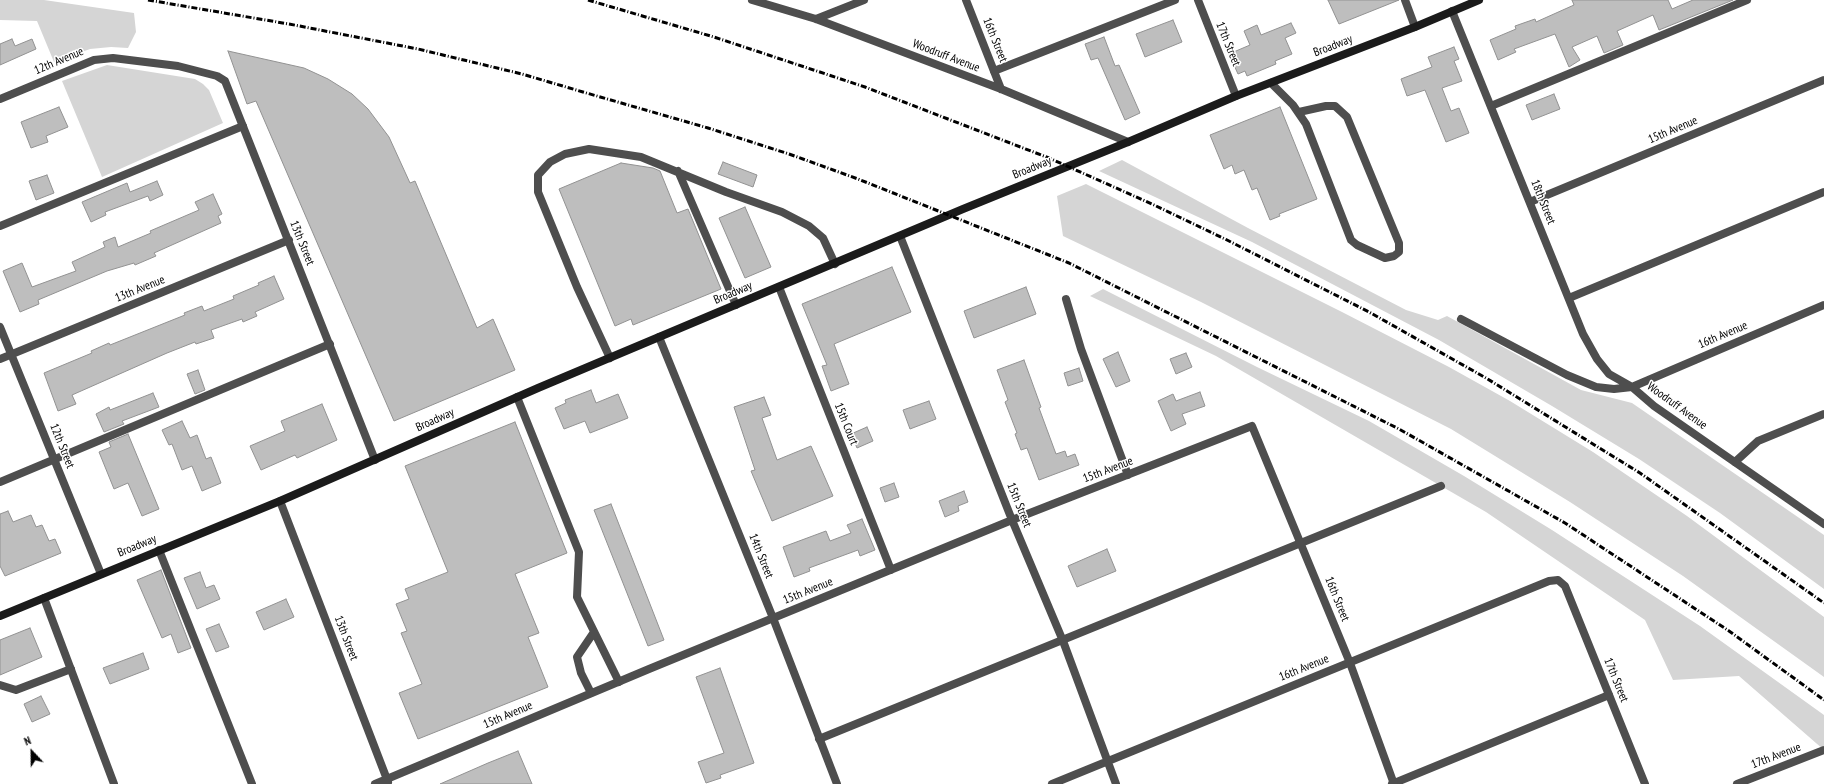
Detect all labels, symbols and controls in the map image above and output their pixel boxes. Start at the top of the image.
street label: 16th Street [980,16,1010,64]
street label: 17th Street [1213,20,1243,68]
street label: Broadway [1312,32,1354,60]
street label: Woodruff Avenue [910,37,982,75]
street label: 12th Avenue [32,44,86,78]
street label: 15th Avenue [1646,113,1700,147]
street label: Broadway [1011,154,1053,182]
street label: 18th Street [1528,178,1558,226]
street label: 13th Street [287,219,317,267]
street label: 13th Avenue [113,273,167,305]
street label: Broadway [712,278,754,308]
street label: 16th Avenue [1696,318,1750,352]
street label: Woodruff Avenue [1644,379,1710,433]
street label: 15th Court [831,401,861,447]
street label: Broadway [414,405,456,435]
street label: 12th Street [47,422,77,470]
street label: 15th Avenue [1081,454,1135,486]
street label: 15th Street [1004,481,1034,529]
street label: Broadway [116,532,158,560]
street label: 14th Street [746,532,776,580]
street label: 15th Avenue [781,575,835,607]
street label: 16th Street [1322,575,1352,623]
street label: 13th Street [331,614,361,662]
street label: 16th Avenue [1277,652,1331,684]
street label: 17th Street [1601,656,1631,704]
street label: 15th Avenue [481,698,535,732]
north arrow [12,732,52,772]
text: N [22,733,33,748]
street label: 17th Avenue [1749,740,1803,772]

